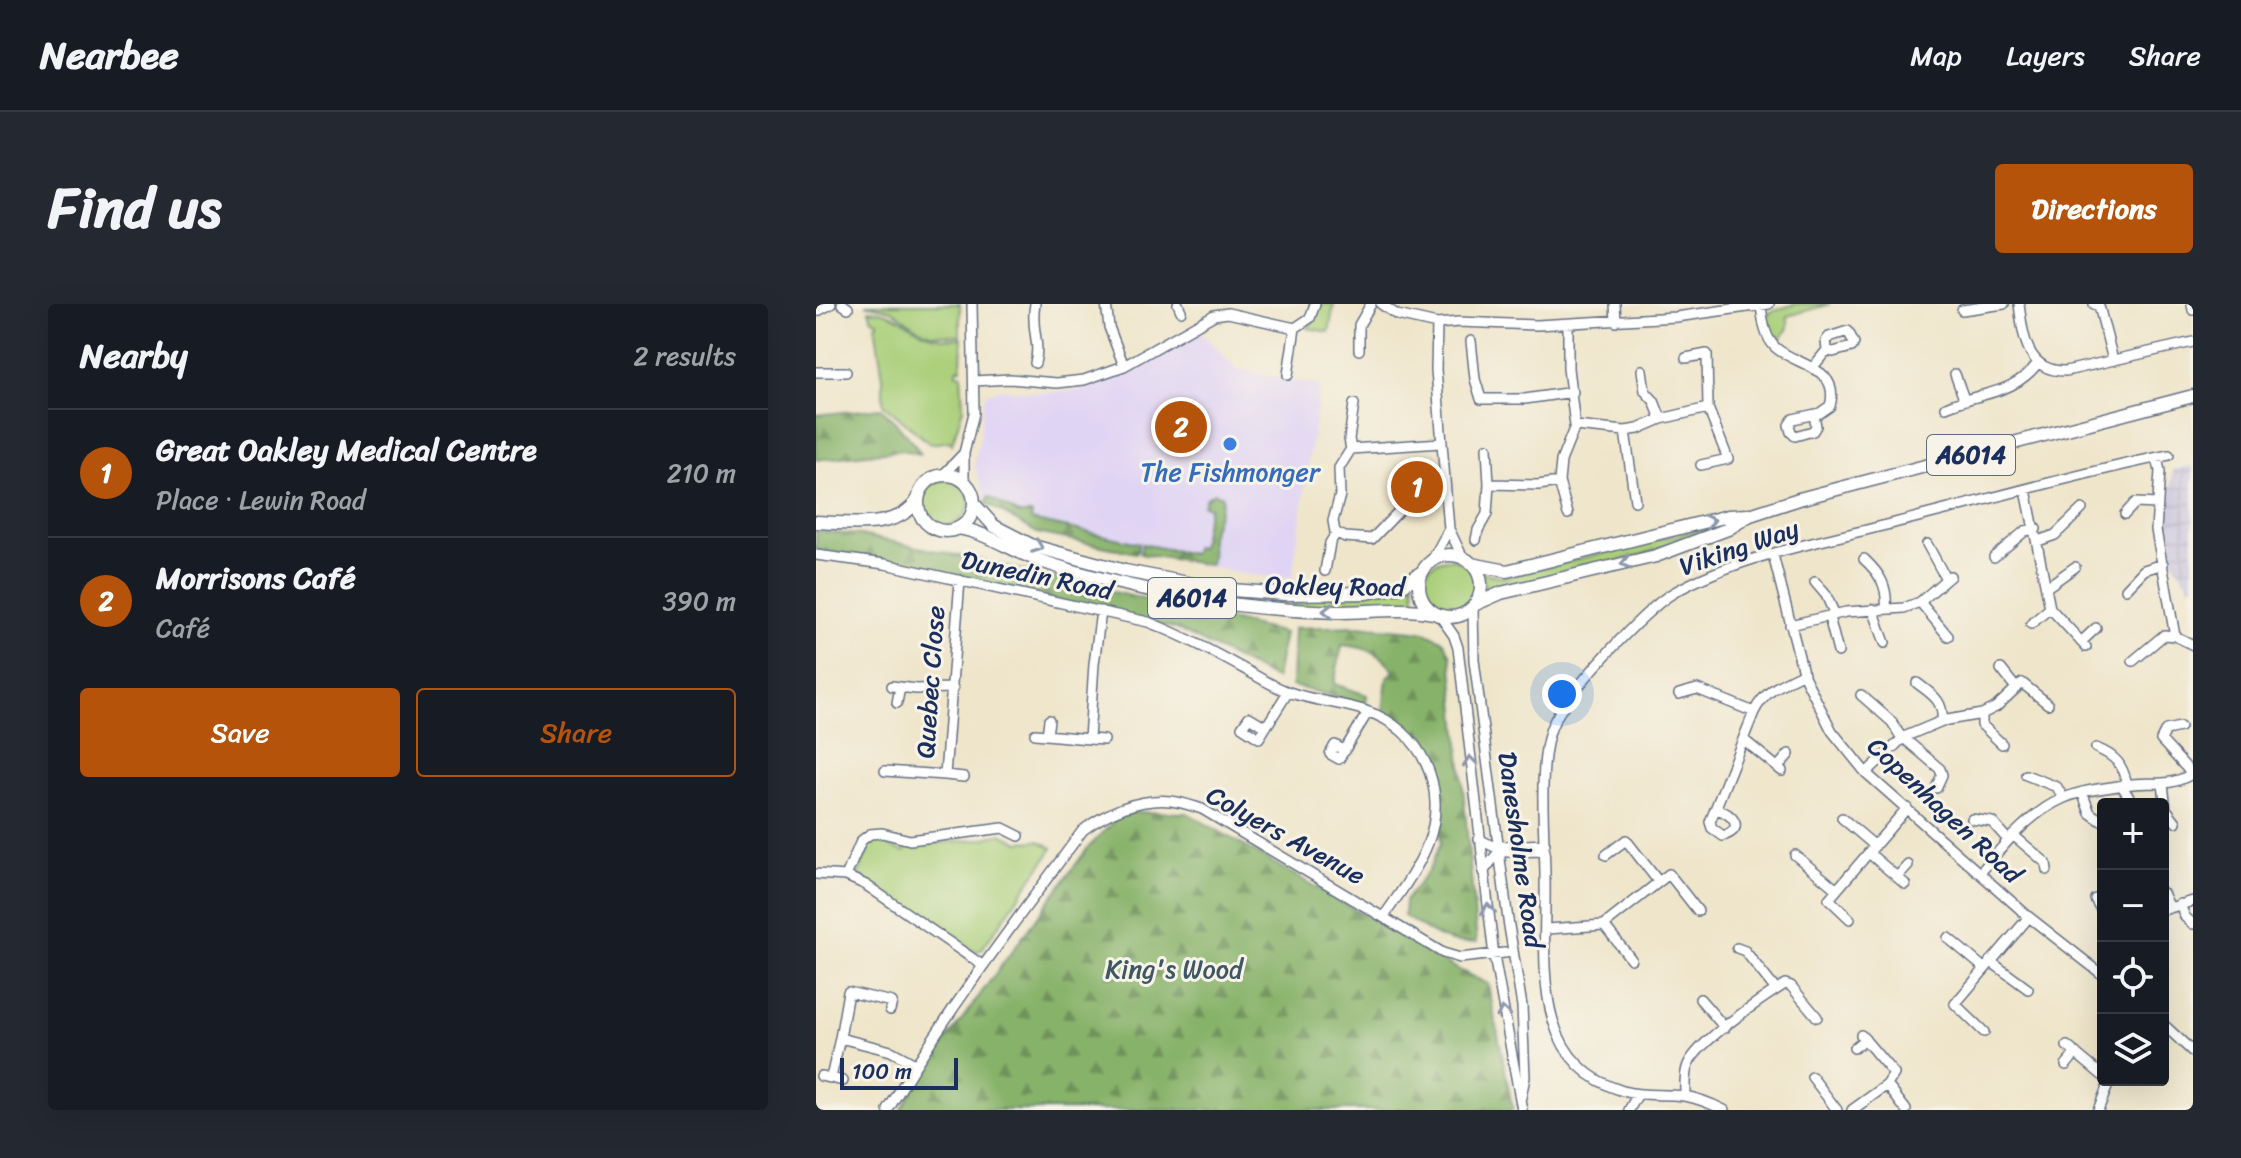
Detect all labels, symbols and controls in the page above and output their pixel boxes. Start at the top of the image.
text: Nearbee [40,22,179,89]
text: Map [1910,31,1962,80]
text: Layers [2006,31,2085,80]
text: Share [2129,31,2201,80]
text: Find us [48,159,221,258]
button: Directions [1995,164,2193,253]
text: Nearby [80,326,188,386]
text: 2 results [634,333,736,379]
pin: 2 [1155,397,1207,457]
text: Great Oakley Medical Centre [156,423,537,477]
marker: The Fishmonger [1221,435,1239,453]
road number: A6014 [1927,435,2015,475]
place label: The Fishmonger [1140,449,1321,495]
text: 1 [100,450,112,496]
text: 210 m [667,450,736,496]
pin: 1 [1391,457,1443,517]
text: Place · Lewin Road [156,477,366,523]
street label: Viking Way [1673,505,1806,589]
one-way arrow [1702,513,1716,530]
street label: Dunedin Road [957,536,1120,614]
one-way arrow [1030,537,1044,554]
text: Morrisons Café [156,551,356,605]
one-way arrow [1620,554,1634,571]
street label: Oakley Road [1265,562,1408,610]
text: 2 [98,578,114,624]
text: 390 m [663,578,736,624]
road number: A6014 [1148,578,1236,618]
one-way arrow [1321,603,1334,620]
street label: Quebec Close [902,604,958,760]
text: Café [156,605,210,651]
your location [1542,674,1582,714]
button: Save [80,688,400,777]
button: Share [416,688,736,777]
street label: Copenhagen Road [1856,725,2036,897]
street label: Danesholme Road [1484,749,1558,953]
one-way arrow [1461,754,1478,767]
street label: Colyers Avenue [1198,772,1374,898]
map controls [2097,798,2169,1086]
button: + [2097,798,2169,870]
button: − [2097,870,2169,942]
one-way arrow [1480,902,1497,916]
button: locate [2097,942,2169,1014]
park label: King's Wood [1105,946,1245,992]
one-way arrow [1496,1005,1513,1018]
button: layers [2097,1014,2169,1086]
text: 100 m [852,1052,912,1091]
scale bar [840,1054,958,1090]

